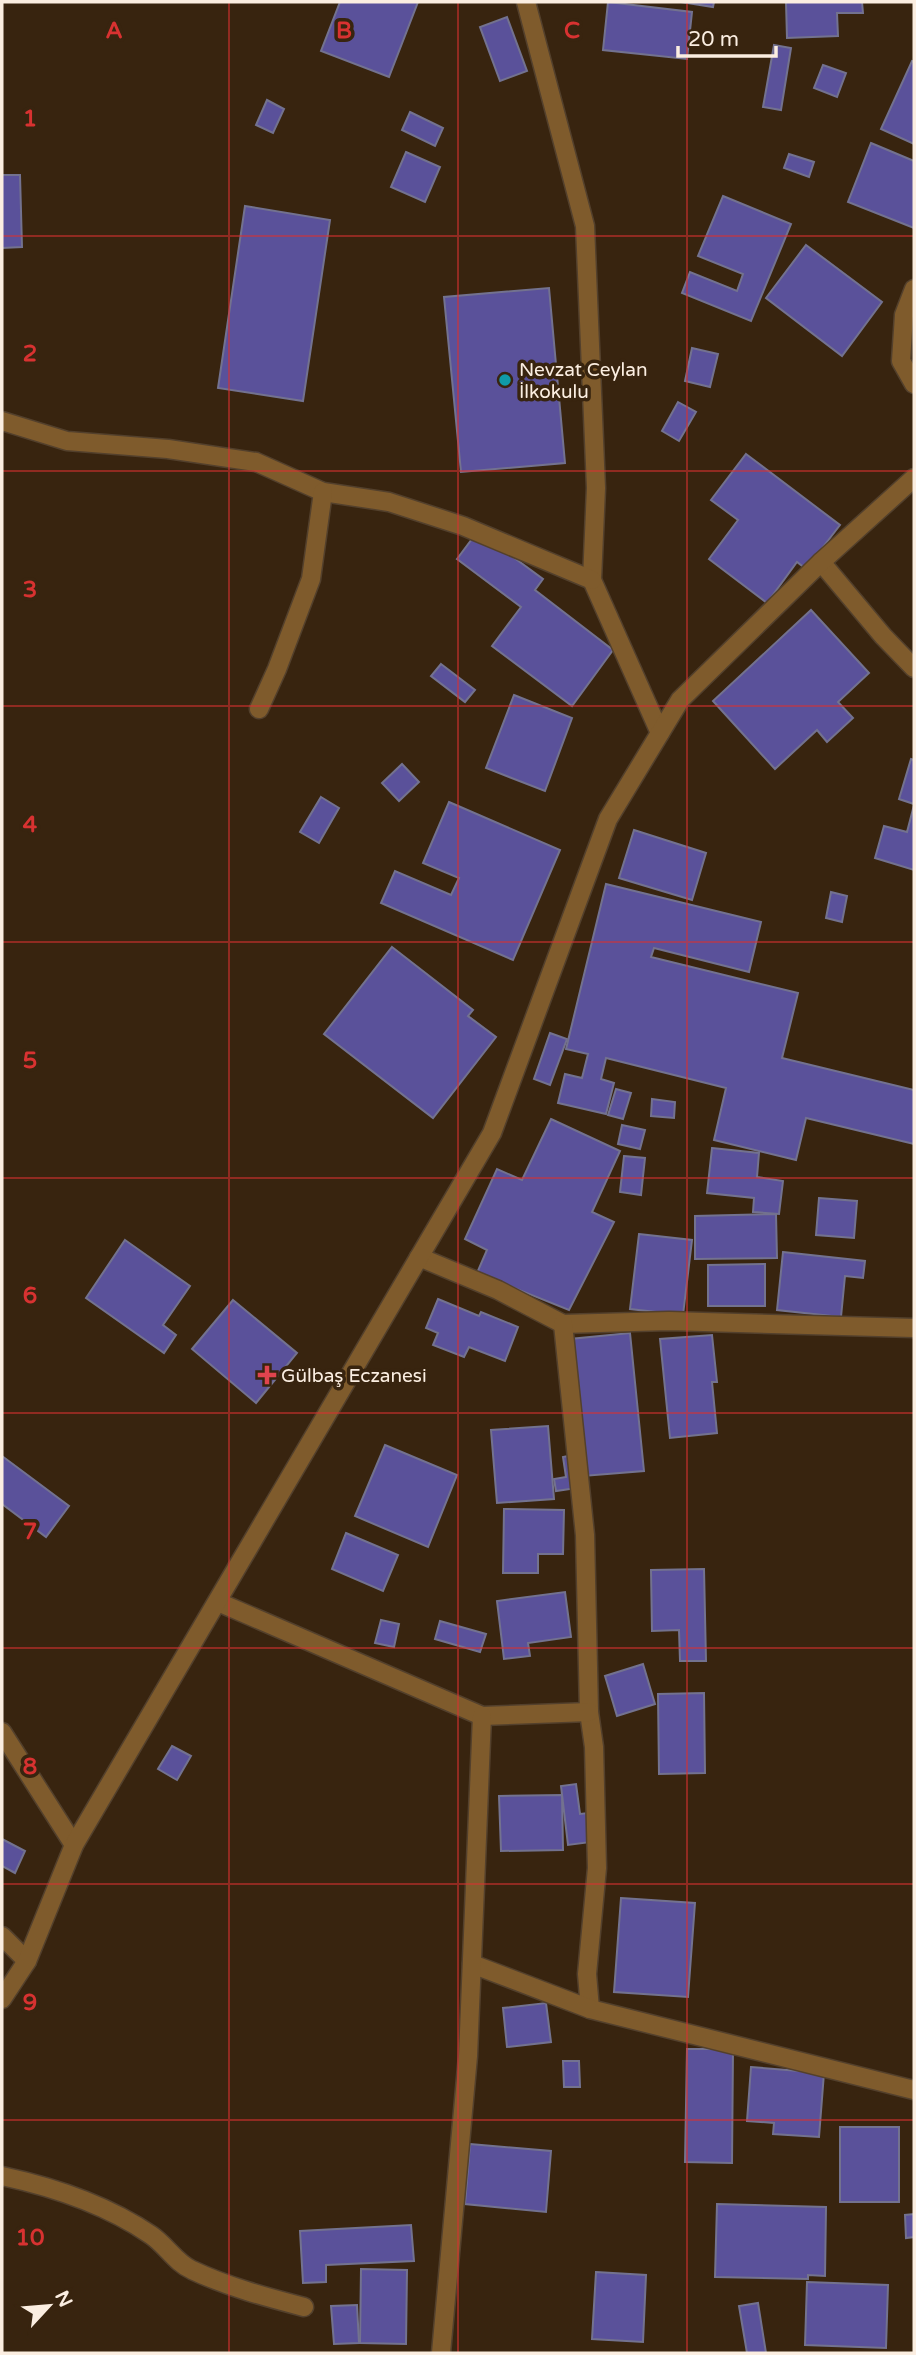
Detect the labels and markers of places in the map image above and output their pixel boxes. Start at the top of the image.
place label: Nevzat Ceylan İlkokulu [519,359,648,403]
marker: Nevzat Ceylan İlkokulu [497,372,513,388]
place label: Gülbaş Eczanesi [281,1365,427,1387]
marker: Gülbaş Eczanesi [259,1367,275,1383]

